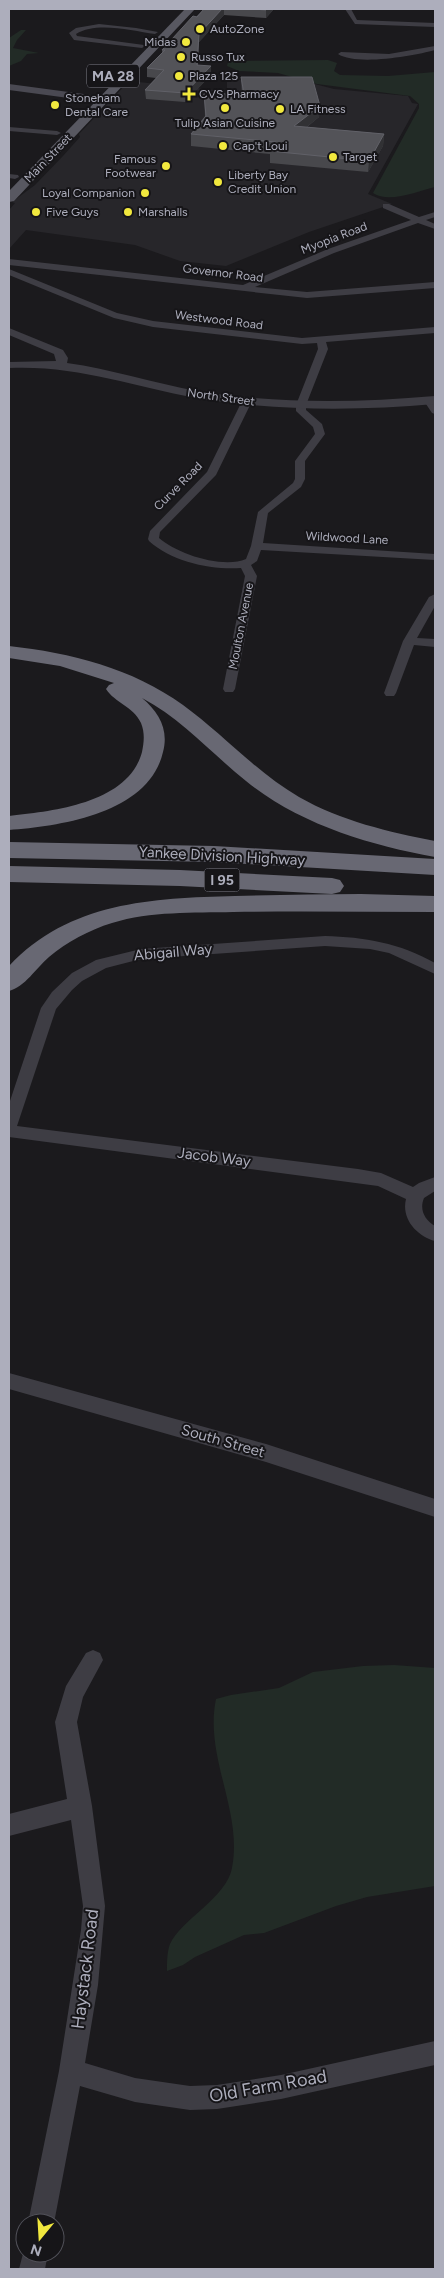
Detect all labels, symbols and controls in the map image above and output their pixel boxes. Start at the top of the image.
place label: AutoZone [210,22,265,36]
marker: AutoZone [194,23,206,35]
place label: Midas [144,35,176,49]
marker: Midas [180,36,192,48]
place label: Russo Tux [191,50,245,64]
marker: Russo Tux [175,51,187,63]
road number: MA 28 [87,64,139,88]
place label: Plaza 125 [189,69,238,83]
marker: Plaza 125 [173,70,185,82]
place label: CVS Pharmacy [199,87,280,101]
marker: CVS Pharmacy [183,88,195,100]
place label: Stoneham Dental Care [65,91,129,119]
marker: Stoneham Dental Care [49,99,61,111]
marker: Tulip Asian Cuisine [219,102,231,114]
place label: LA Fitness [290,102,346,116]
marker: LA Fitness [274,103,286,115]
place label: Tulip Asian Cuisine [175,116,276,130]
street label: Main Street [21,130,75,185]
place label: Cap't Loui [233,139,287,153]
marker: Cap't Loui [217,140,229,152]
place label: Target [343,150,378,164]
marker: Target [327,151,339,163]
place label: Famous Footwear [105,152,156,180]
marker: Famous Footwear [160,160,172,172]
place label: Liberty Bay Credit Union [228,168,297,196]
marker: Liberty Bay Credit Union [212,176,224,188]
place label: Loyal Companion [42,186,135,200]
marker: Loyal Companion [139,187,151,199]
place label: Five Guys [46,205,99,219]
place label: Marshalls [138,205,188,219]
marker: Five Guys [30,206,42,218]
marker: Marshalls [122,206,134,218]
street label: Myopia Road [299,219,369,257]
street label: Governor Road [182,261,264,285]
street label: Westwood Road [174,308,264,332]
street label: North Street [186,385,256,409]
street label: Curve Road [151,459,205,513]
street label: Wildwood Lane [305,529,389,547]
street label: Moulton Avenue [226,581,256,671]
street label: Yankee Division Highway [138,843,306,869]
road number: I 95 [204,868,240,892]
street label: Abigail Way [133,940,213,964]
street label: Jacob Way [176,1144,252,1170]
street label: South Street [179,1420,267,1462]
street label: Haystack Road [67,1908,103,2030]
street label: Old Farm Road [207,2065,329,2107]
north arrow [15,2213,65,2263]
text: N [28,2240,44,2260]

